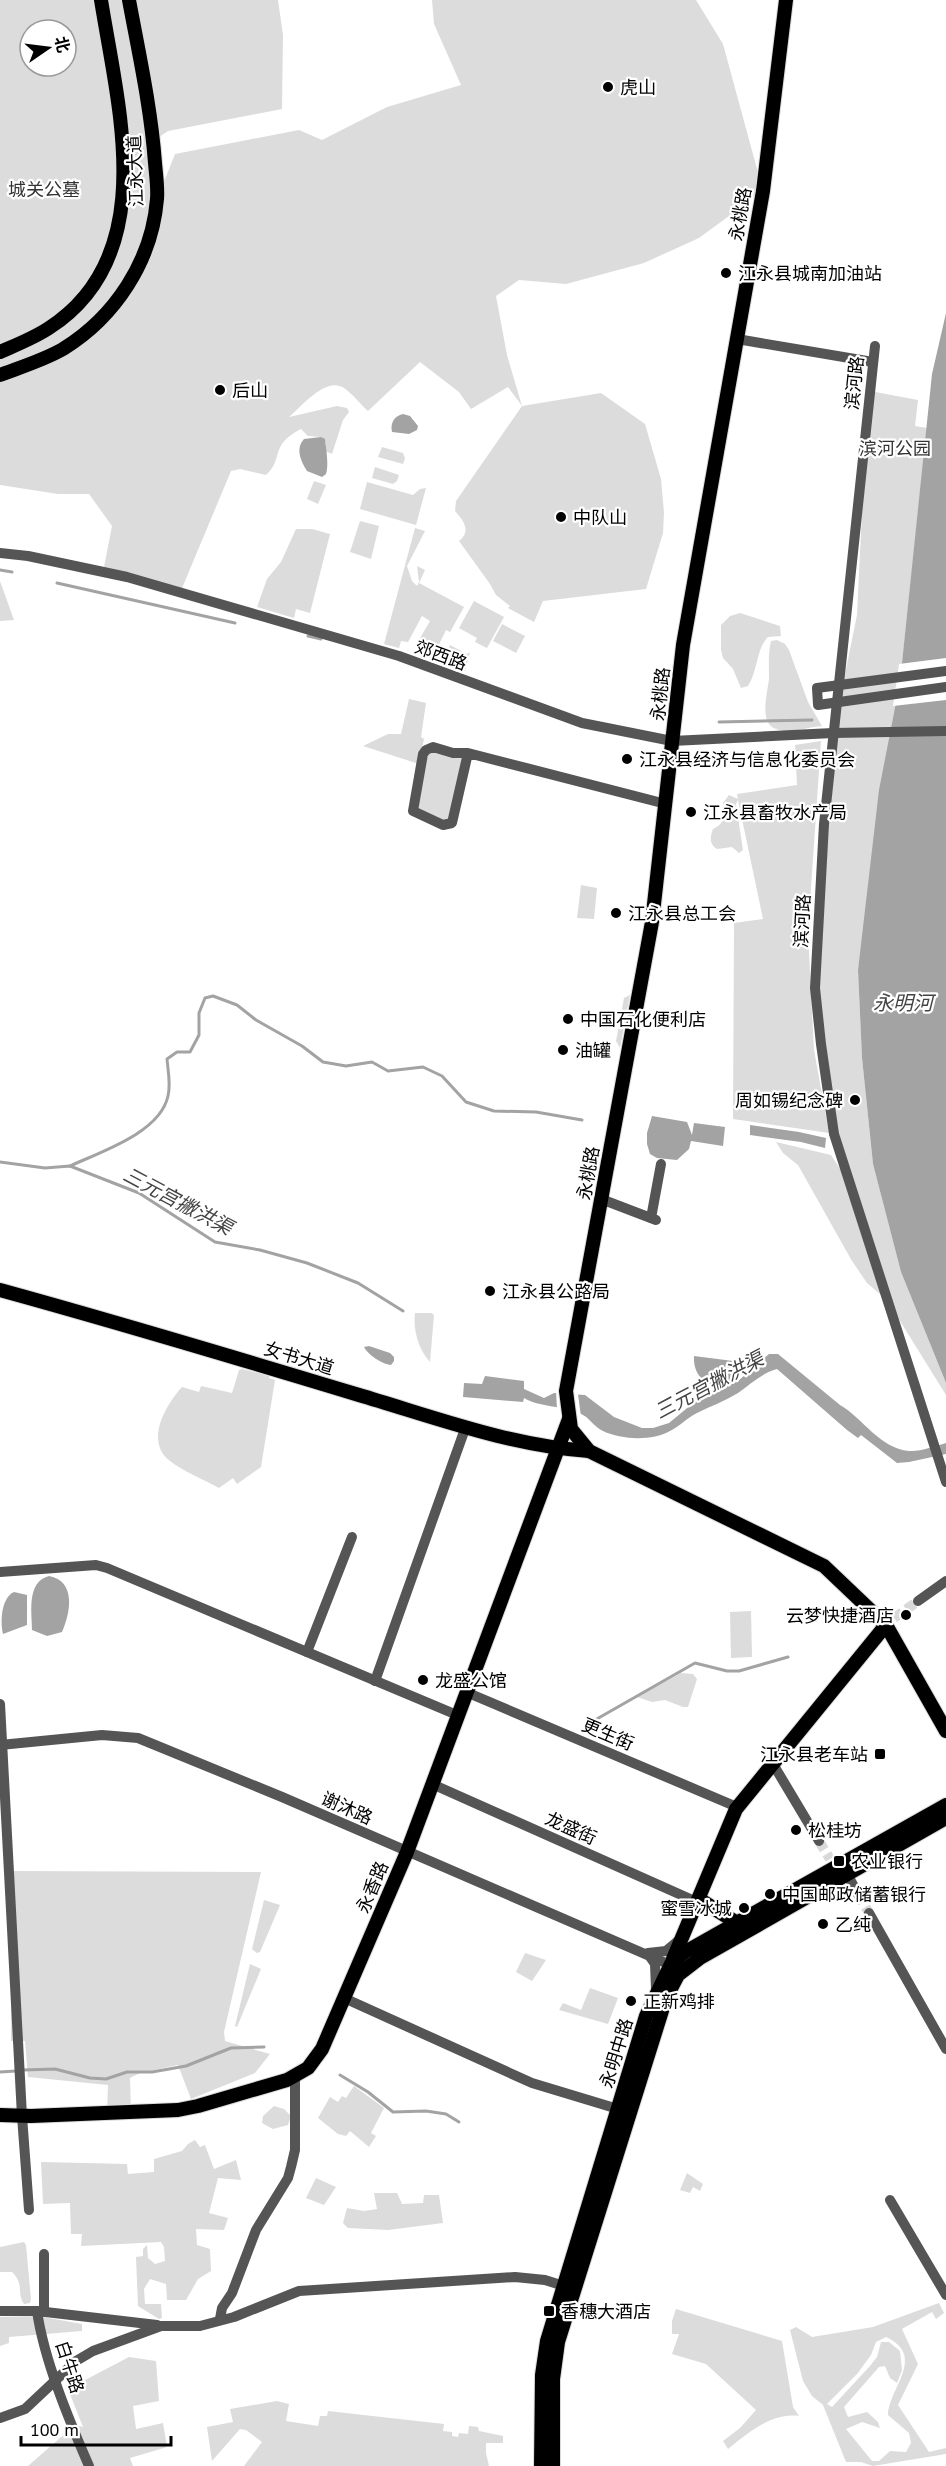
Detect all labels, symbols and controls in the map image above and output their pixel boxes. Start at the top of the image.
north arrow [18,18,78,78]
text: 北 [51,34,74,55]
place label: 虎山 [620,76,656,99]
marker: 虎山 [601,80,615,94]
street label: 江永大道 [122,135,148,207]
park label: 城关公墓 [8,178,80,201]
street label: 永桃路 [724,185,756,243]
place label: 江永县城南加油站 [738,262,882,285]
marker: 江永县城南加油站 [719,266,733,280]
street label: 滨河路 [840,355,868,411]
place label: 后山 [232,379,268,402]
marker: 后山 [213,383,227,397]
park label: 滨河公园 [859,437,931,460]
place label: 中队山 [573,506,627,529]
marker: 中队山 [554,510,568,524]
street label: 郊西路 [412,635,470,675]
street label: 永桃路 [646,666,674,722]
place label: 江永县经济与信息化委员会 [639,748,855,771]
marker: 江永县经济与信息化委员会 [620,752,634,766]
place label: 江永县畜牧水产局 [703,801,847,824]
marker: 江永县畜牧水产局 [684,805,698,819]
street label: 滨河路 [789,893,815,949]
place label: 江永县总工会 [628,902,736,925]
marker: 江永县总工会 [609,906,623,920]
water label: 永明河 [873,990,937,1016]
place label: 中国石化便利店 [580,1008,706,1031]
marker: 中国石化便利店 [561,1012,575,1026]
place label: 油罐 [575,1039,611,1062]
marker: 油罐 [556,1043,570,1057]
place label: 周如锡纪念碑 [735,1089,843,1112]
marker: 周如锡纪念碑 [848,1093,862,1107]
street label: 永桃路 [572,1144,604,1202]
water label: 三元宫撇洪渠 [119,1161,240,1242]
place label: 江永县公路局 [502,1280,610,1303]
marker: 江永县公路局 [483,1284,497,1298]
street label: 女书大道 [261,1336,337,1380]
water label: 三元宫撇洪渠 [650,1344,771,1425]
place label: 云梦快捷酒店 [786,1604,894,1627]
marker: 云梦快捷酒店 [899,1608,913,1622]
place label: 龙盛公馆 [435,1669,507,1692]
marker: 龙盛公馆 [416,1673,430,1687]
street label: 更生街 [579,1713,637,1755]
place label: 江永县老车站 [760,1743,868,1766]
marker: 江永县老车站 [873,1747,887,1761]
street label: 谢沐路 [318,1787,376,1829]
street label: 龙盛街 [542,1807,600,1849]
place label: 松桂坊 [808,1819,862,1842]
marker: 松桂坊 [789,1823,803,1837]
place label: 农业银行 [851,1850,923,1873]
marker: 农业银行 [832,1854,846,1868]
street label: 永香路 [351,1858,393,1916]
place label: 中国邮政储蓄银行 [782,1883,926,1906]
marker: 中国邮政储蓄银行 [763,1887,777,1901]
place label: 蜜雪冰城 [660,1897,732,1920]
marker: 蜜雪冰城 [737,1901,751,1915]
place label: 乙纯 [835,1913,871,1936]
marker: 乙纯 [816,1917,830,1931]
place label: 正新鸡排 [643,1990,715,2013]
marker: 正新鸡排 [624,1994,638,2008]
street label: 永明中路 [594,2015,638,2091]
place label: 香穗大酒店 [561,2300,651,2323]
marker: 香穗大酒店 [542,2304,556,2318]
street label: 白牛路 [51,2338,89,2396]
scale bar [21,2409,171,2447]
text: 100 m [30,2418,79,2441]

